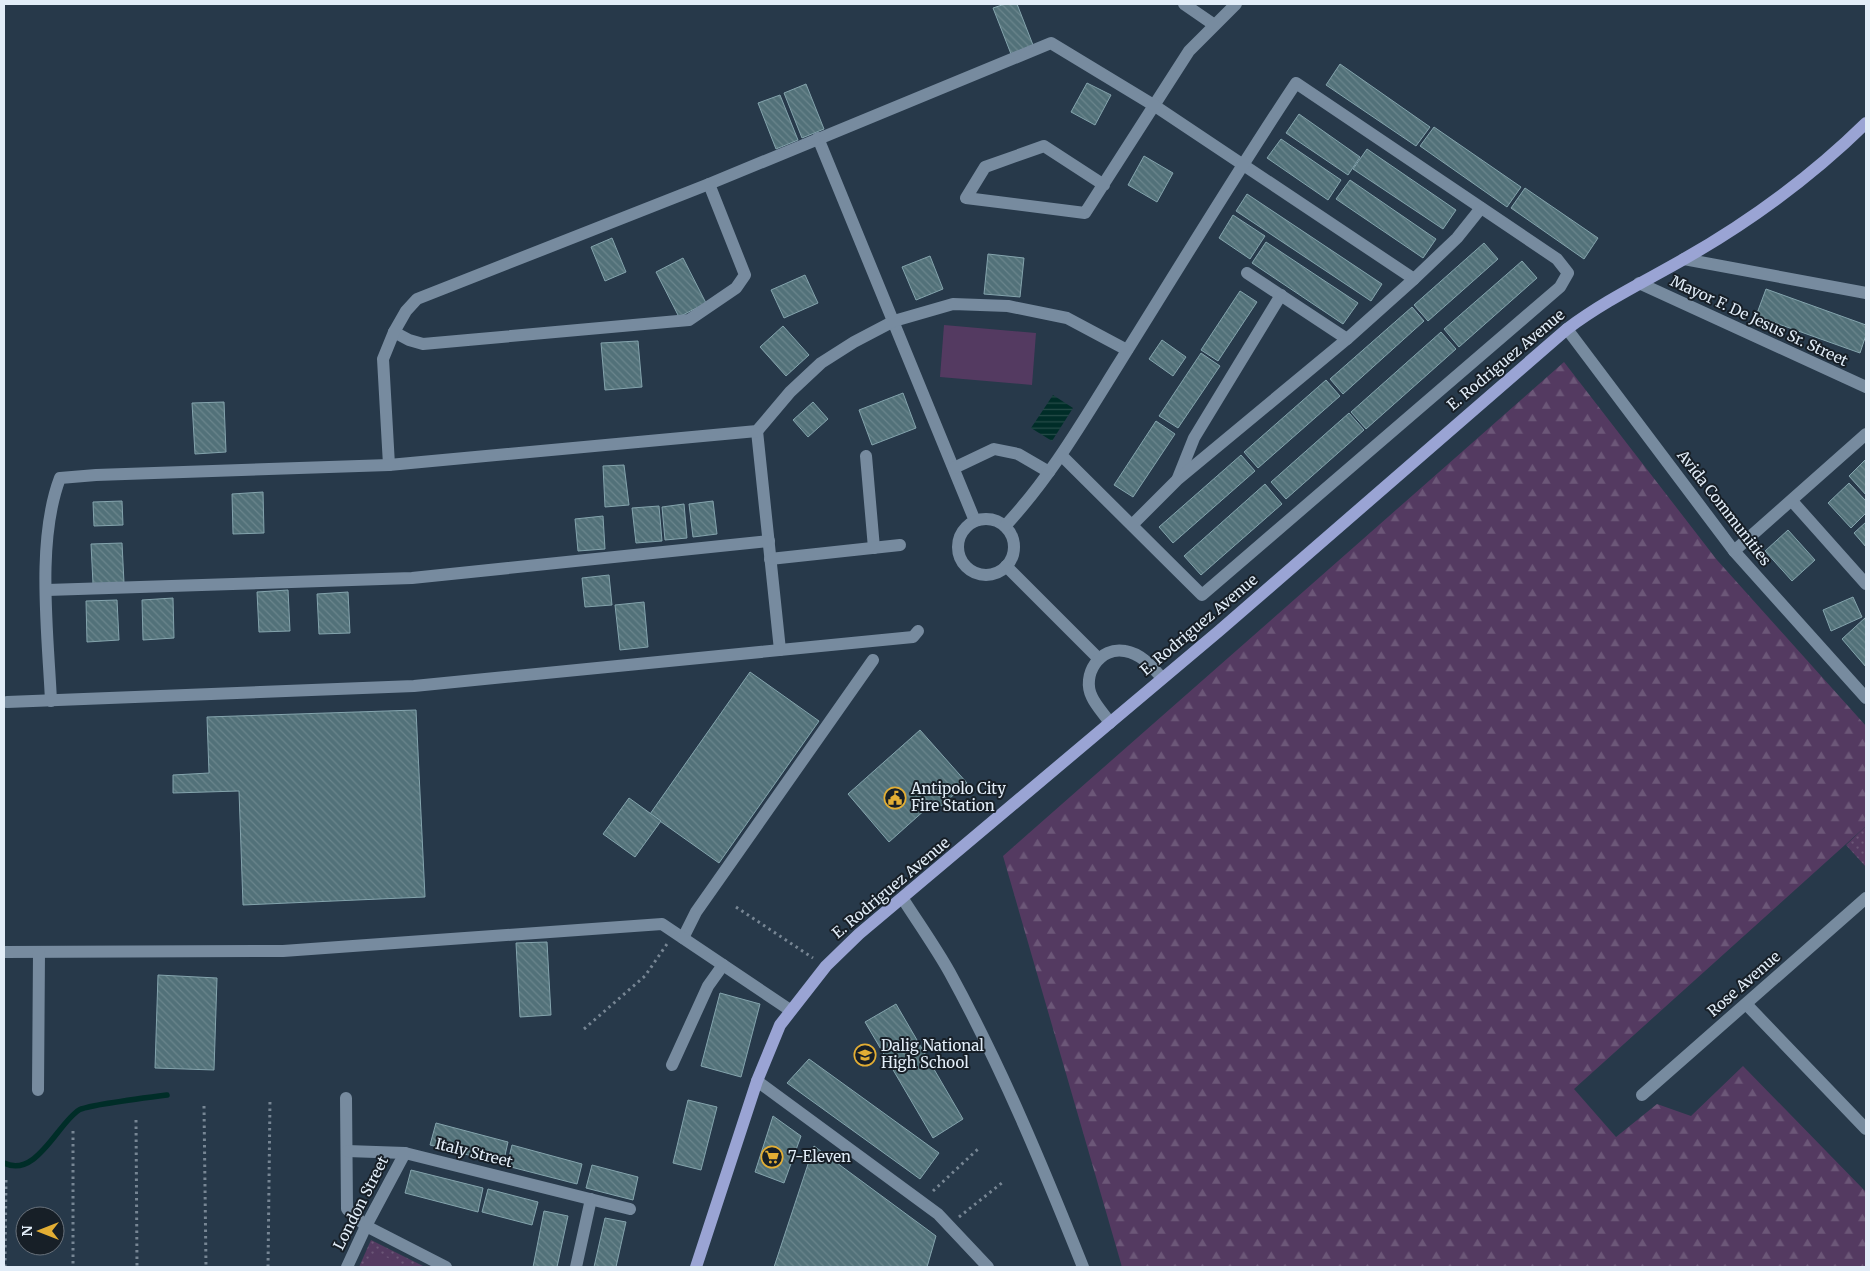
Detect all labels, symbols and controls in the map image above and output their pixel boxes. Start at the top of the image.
street label: Mayor F. De Jesus Sr. Street [1668,271,1851,370]
street label: E. Rodriguez Avenue [1443,305,1568,414]
street label: Avida Communities [1673,445,1775,569]
street label: E. Rodriguez Avenue [1136,570,1261,679]
place label: Antipolo City Fire Station [910,779,1006,815]
public building icon: Antipolo City Fire Station [883,786,907,810]
street label: E. Rodriguez Avenue [828,833,953,942]
street label: Rose Avenue [1703,947,1784,1020]
place label: Dalig National High School [881,1036,984,1072]
school or university icon: Dalig National High School [853,1043,877,1067]
street label: Italy Street [434,1134,515,1171]
supermarket icon: 7-Eleven [760,1145,784,1169]
place label: 7-Eleven [788,1147,851,1166]
street label: London Street [329,1153,392,1253]
north arrow [15,1206,65,1256]
text: N [18,1225,36,1237]

